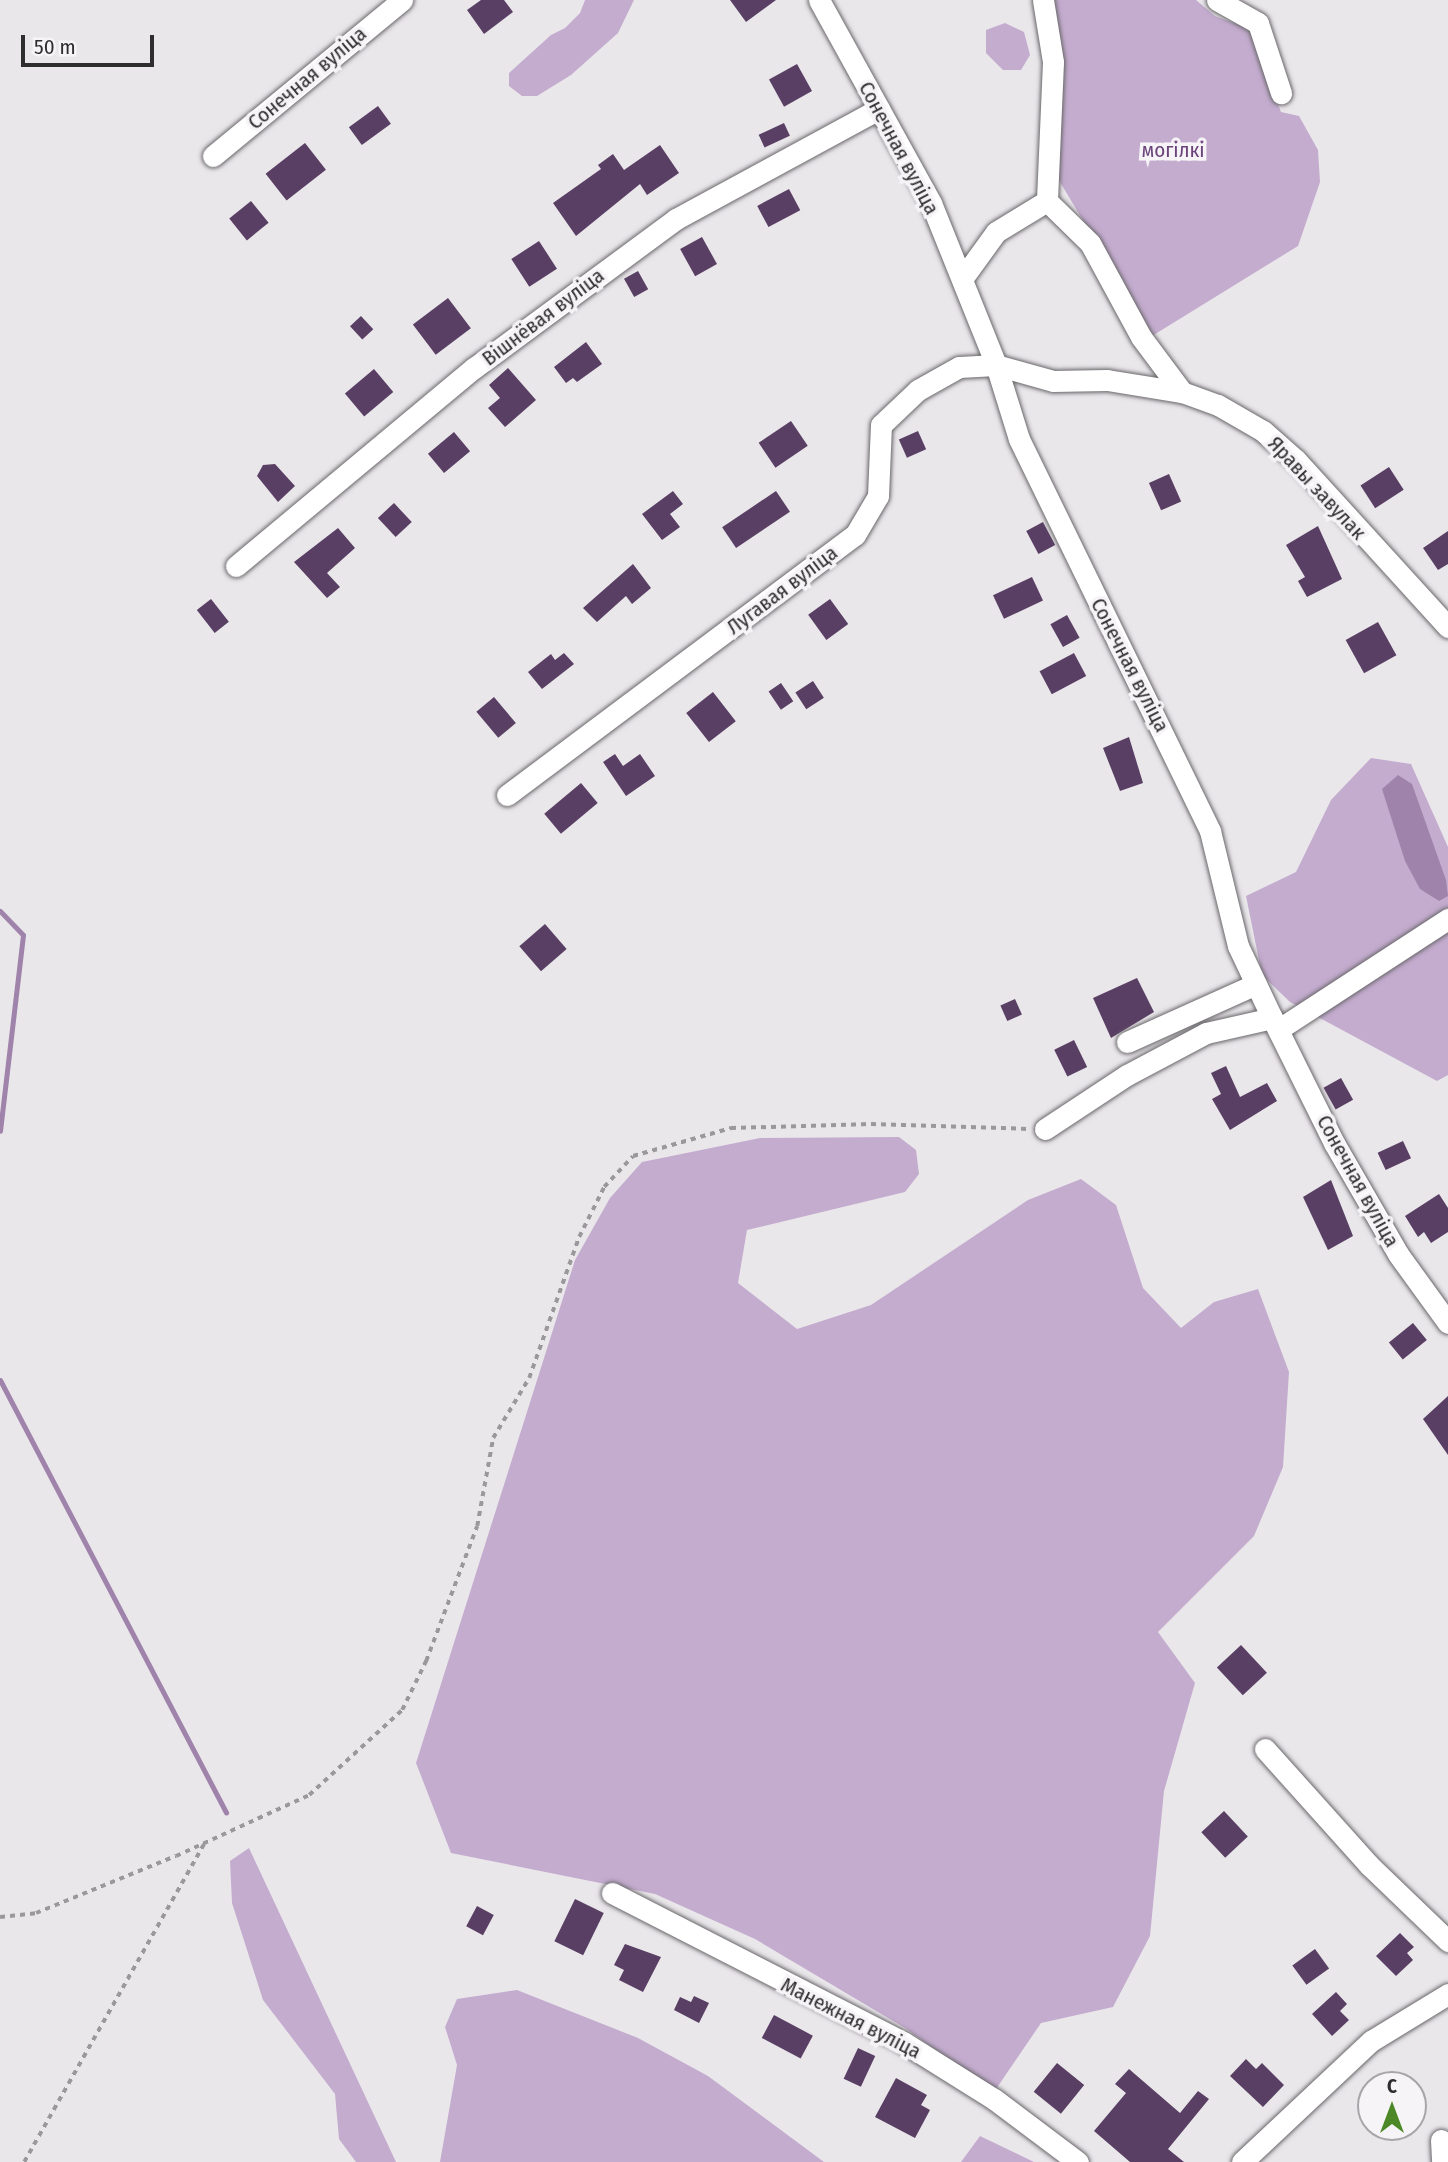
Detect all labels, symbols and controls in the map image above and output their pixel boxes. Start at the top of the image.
scale bar [24,21,158,65]
street label: Сонечная вуліца [243,21,371,135]
text: 50 m [34,34,76,60]
street label: Сонечная вуліца [853,77,945,219]
park label: могілкі [1141,137,1205,163]
street label: Вішнёвая вуліца [477,263,609,371]
street label: Яравы завулак [1263,431,1371,545]
street label: Лугавая вуліца [722,540,842,640]
street label: Сонечная вуліца [1085,594,1175,736]
street label: Сонечная вуліца [1311,1111,1405,1251]
street label: Манежная вуліца [777,1972,925,2064]
north arrow [1357,2071,1427,2141]
text: С [1387,2075,1397,2098]

